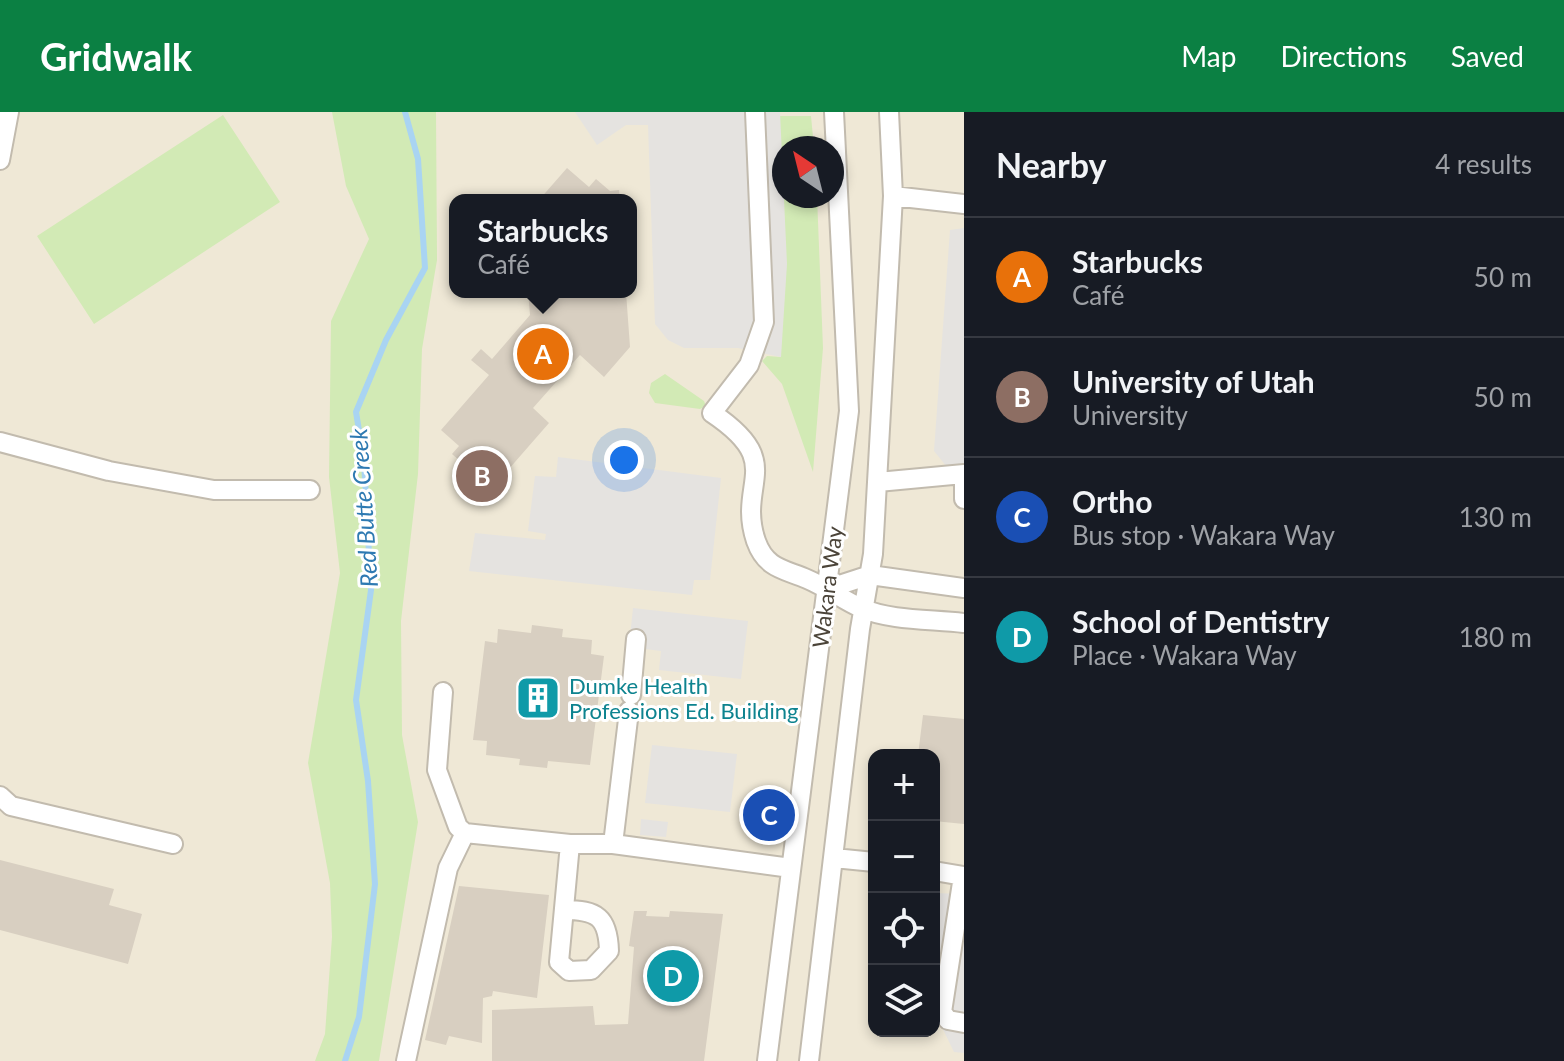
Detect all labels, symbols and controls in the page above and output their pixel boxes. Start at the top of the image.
text: Gridwalk [40,33,192,79]
text: Map [1181,39,1236,73]
text: Directions [1280,39,1407,73]
text: Saved [1451,39,1524,73]
north arrow [772,136,844,208]
text: Nearby [996,144,1107,185]
text: 4 results [1435,148,1532,180]
popup [449,194,637,298]
text: Starbucks [478,212,609,248]
text: Starbucks [1072,243,1203,279]
text: Café [478,248,530,280]
text: A [1013,261,1031,293]
text: 50 m [1474,261,1532,293]
text: Café [1072,279,1125,311]
pin: A [517,324,569,384]
text: University of Utah [1072,363,1315,399]
text: B [1013,381,1031,413]
text: 50 m [1474,381,1532,413]
text: University [1072,399,1188,431]
water label: Red Butte Creek [343,427,383,589]
your location [604,440,644,480]
pin: B [456,446,508,506]
text: Ortho [1072,483,1153,519]
text: C [1013,501,1031,533]
text: 130 m [1459,501,1532,533]
text: Bus stop · Wakara Way [1072,519,1335,551]
street label: Wakara Way [806,524,848,649]
text: School of Dentistry [1072,603,1329,639]
text: D [1012,621,1032,653]
text: 180 m [1459,621,1532,653]
text: Place · Wakara Way [1072,639,1297,671]
place label: Dumke Health Professions Ed. Building [569,672,798,724]
building icon: Dumke Health Professions Ed. Building [514,674,562,722]
map controls [868,749,940,1037]
button: + [868,749,940,821]
pin: C [743,785,795,845]
button: − [868,821,940,893]
button: locate [868,893,940,965]
pin: D [647,946,699,1006]
button: layers [868,965,940,1037]

